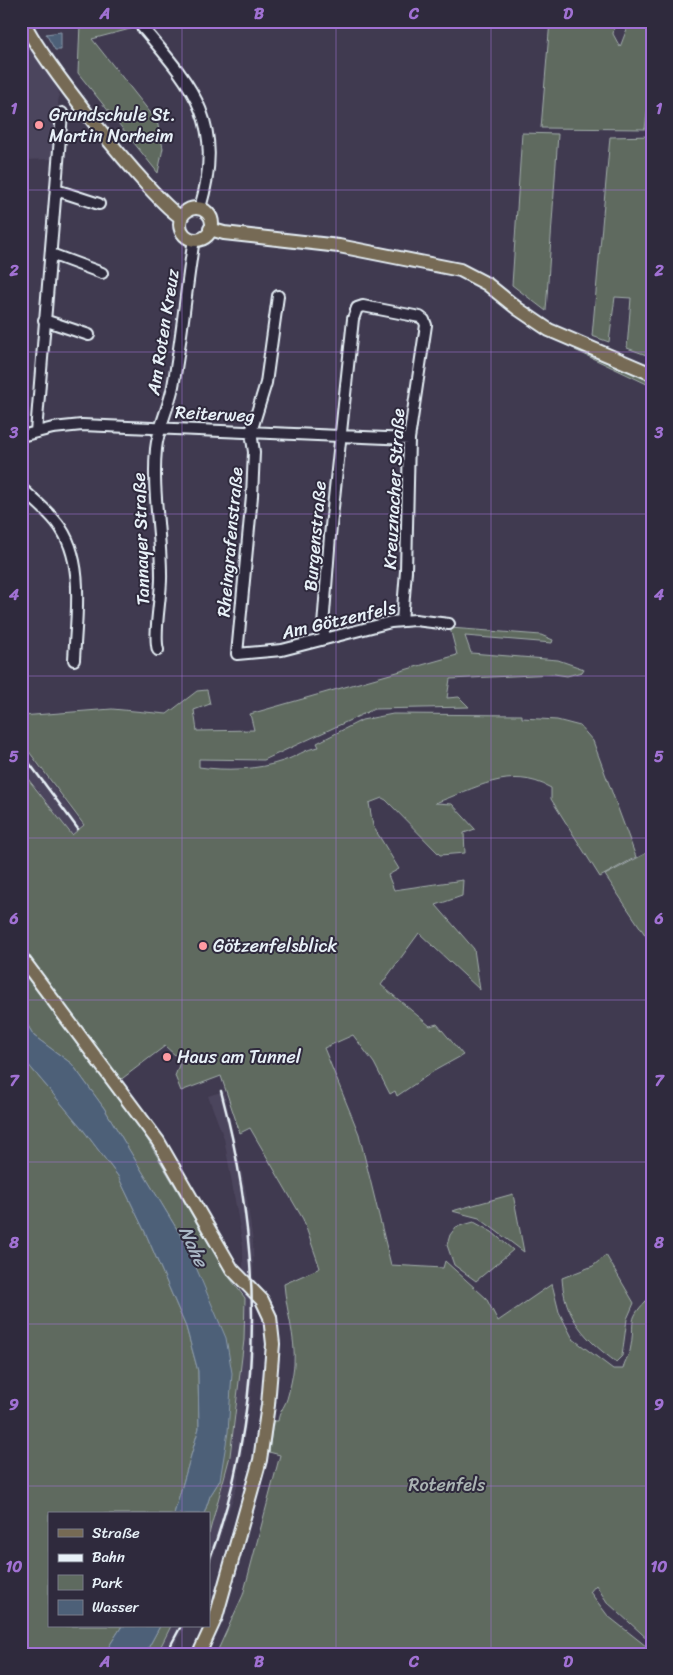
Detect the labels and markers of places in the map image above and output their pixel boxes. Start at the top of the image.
place label: Grundschule St. Martin Norheim [49,99,176,152]
marker: Grundschule St. Martin Norheim [33,119,45,131]
place label: Götzenfelsblick [213,930,337,962]
marker: Götzenfelsblick [197,940,209,952]
place label: Haus am Tunnel [177,1041,302,1073]
marker: Haus am Tunnel [161,1051,173,1063]

